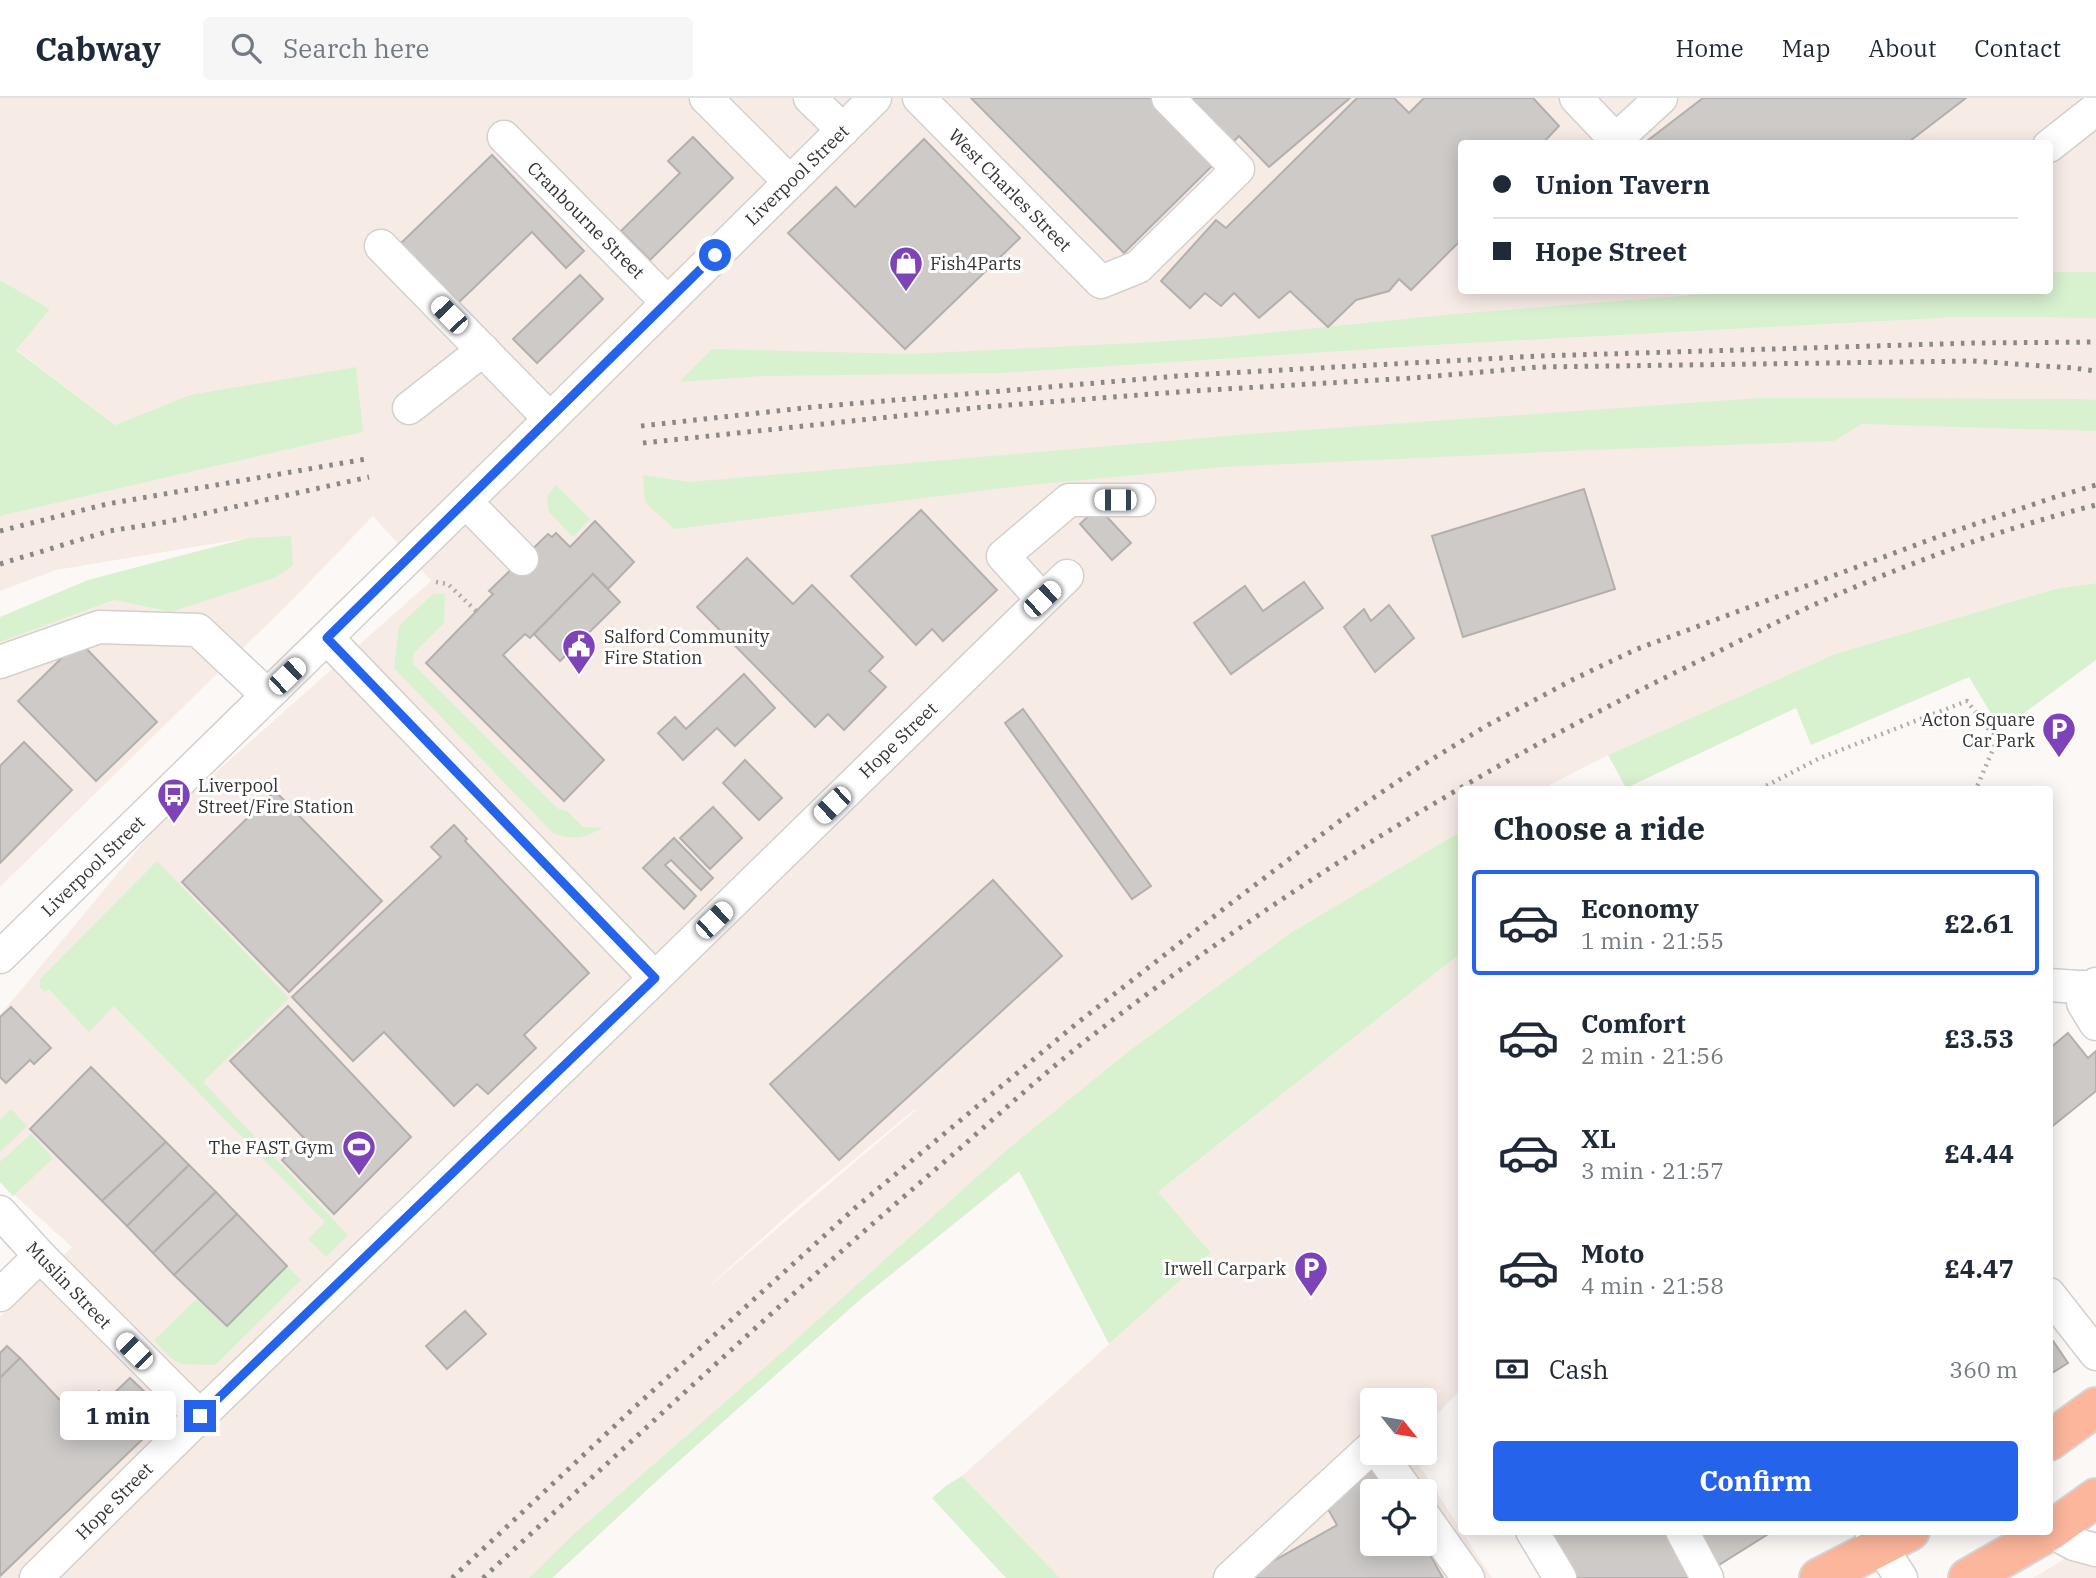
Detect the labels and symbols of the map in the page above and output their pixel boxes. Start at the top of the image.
street label: Liverpool Street [740,120,854,230]
street label: West Charles Street [944,124,1076,256]
street label: Cranbourne Street [522,156,650,284]
route start [699,239,731,271]
shop icon: Fish4Parts [887,244,925,293]
place label: Fish4Parts [930,252,1021,275]
car [427,293,472,337]
car [1095,490,1137,511]
car [1020,577,1065,621]
place label: Salford Community Fire Station [604,625,770,669]
public building icon: Salford Community Fire Station [560,627,598,676]
car [265,654,310,698]
street label: Hope Street [854,697,942,783]
place label: Acton Square Car Park [1921,708,2035,752]
parking icon: Acton Square Car Park [2040,710,2078,759]
place label: Liverpool Street/Fire Station [198,774,354,818]
bus stop icon: Liverpool Street/Fire Station [155,776,193,825]
car [810,783,855,827]
street label: Liverpool Street [36,811,150,921]
car [692,898,737,942]
sports icon: The FAST Gym [340,1128,378,1177]
place label: The FAST Gym [209,1136,334,1159]
street label: Muslin Street [22,1236,116,1334]
parking icon: Irwell Carpark [1292,1249,1330,1298]
place label: Irwell Carpark [1164,1257,1286,1280]
car [112,1329,157,1373]
north arrow [1360,1388,1437,1465]
callout: 1 min [60,1392,176,1440]
route end [184,1400,216,1432]
street label: Hope Street [71,1458,157,1544]

